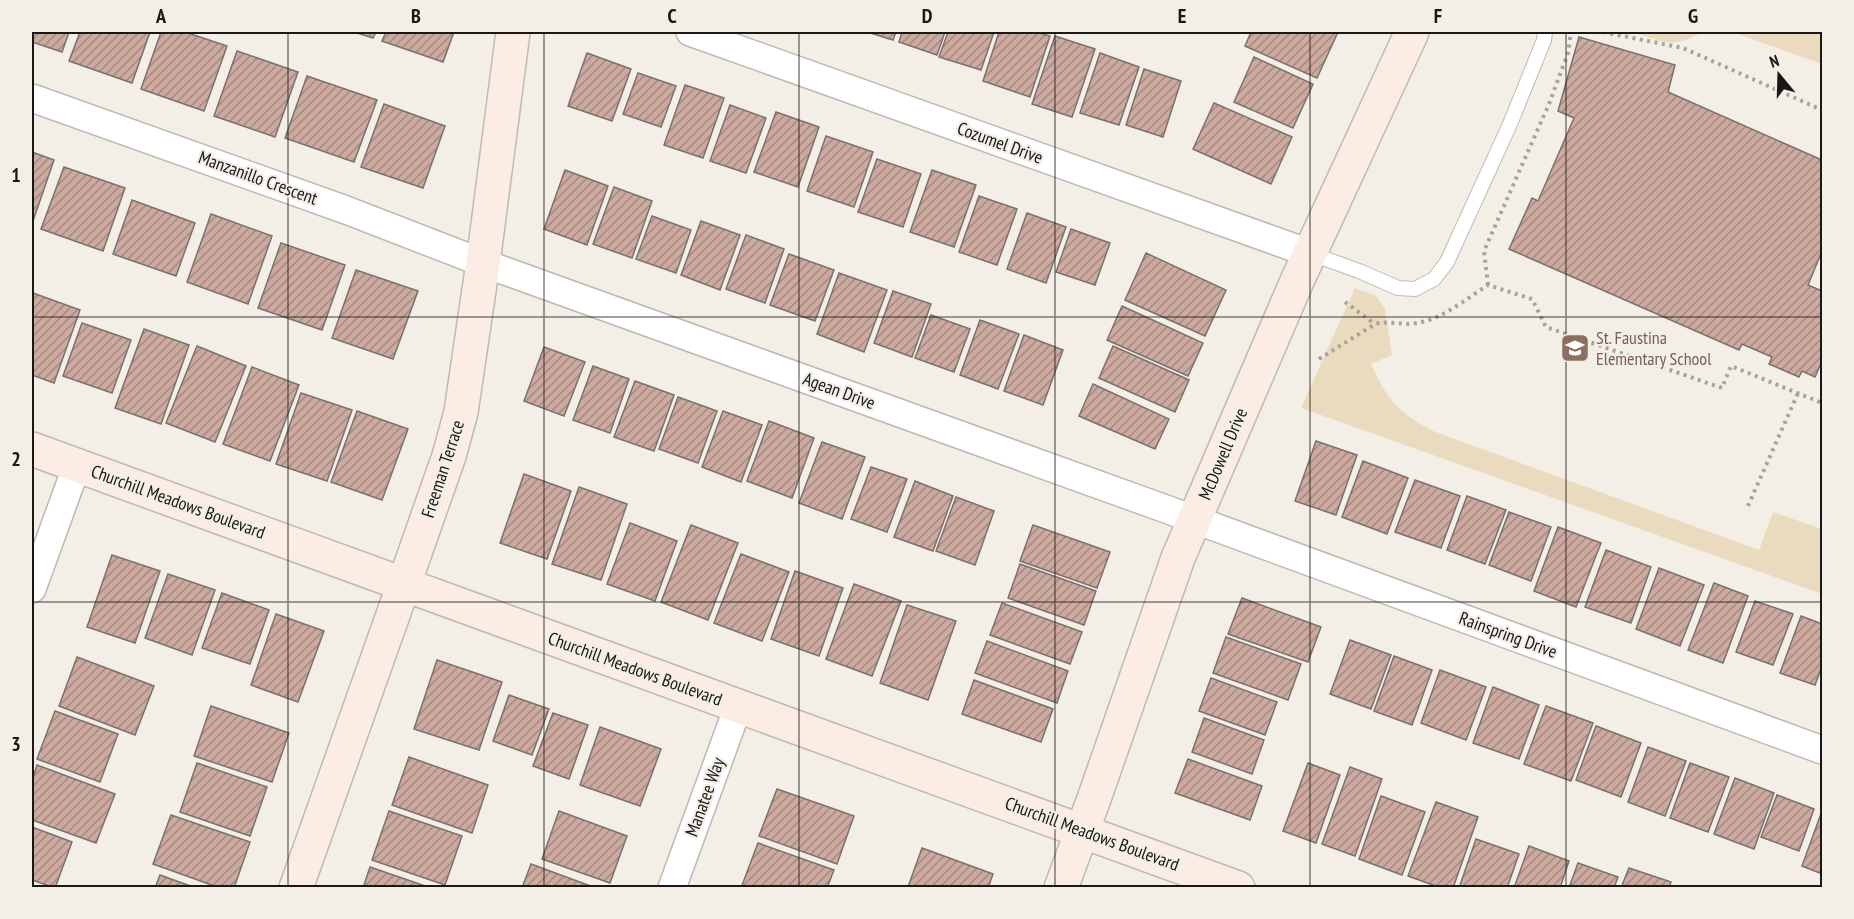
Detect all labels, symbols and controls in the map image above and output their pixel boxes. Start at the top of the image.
text: A [155,3,167,29]
text: B [411,3,421,29]
text: C [667,3,677,29]
text: D [922,3,933,29]
text: E [1178,3,1186,29]
text: F [1434,3,1442,29]
text: G [1688,3,1698,29]
north arrow [1749,45,1809,105]
text: N [1767,50,1781,72]
street label: Cozumel Drive [954,116,1046,169]
street label: Manzanillo Crescent [196,145,321,210]
text: 1 [11,162,21,188]
place label: St. Faustina Elementary School [1596,326,1712,370]
school or university icon: St. Faustina Elementary School [1559,332,1591,364]
street label: Agean Drive [800,367,878,414]
street label: McDowell Drive [1193,404,1252,503]
street label: Freeman Terrace [416,417,469,521]
text: 2 [11,446,21,472]
street label: Churchill Meadows Boulevard [88,459,268,544]
street label: Rainspring Drive [1456,606,1560,663]
street label: Churchill Meadows Boulevard [545,626,725,711]
text: 3 [11,731,21,757]
street label: Manatee Way [680,754,729,839]
street label: Churchill Meadows Boulevard [1002,791,1182,876]

